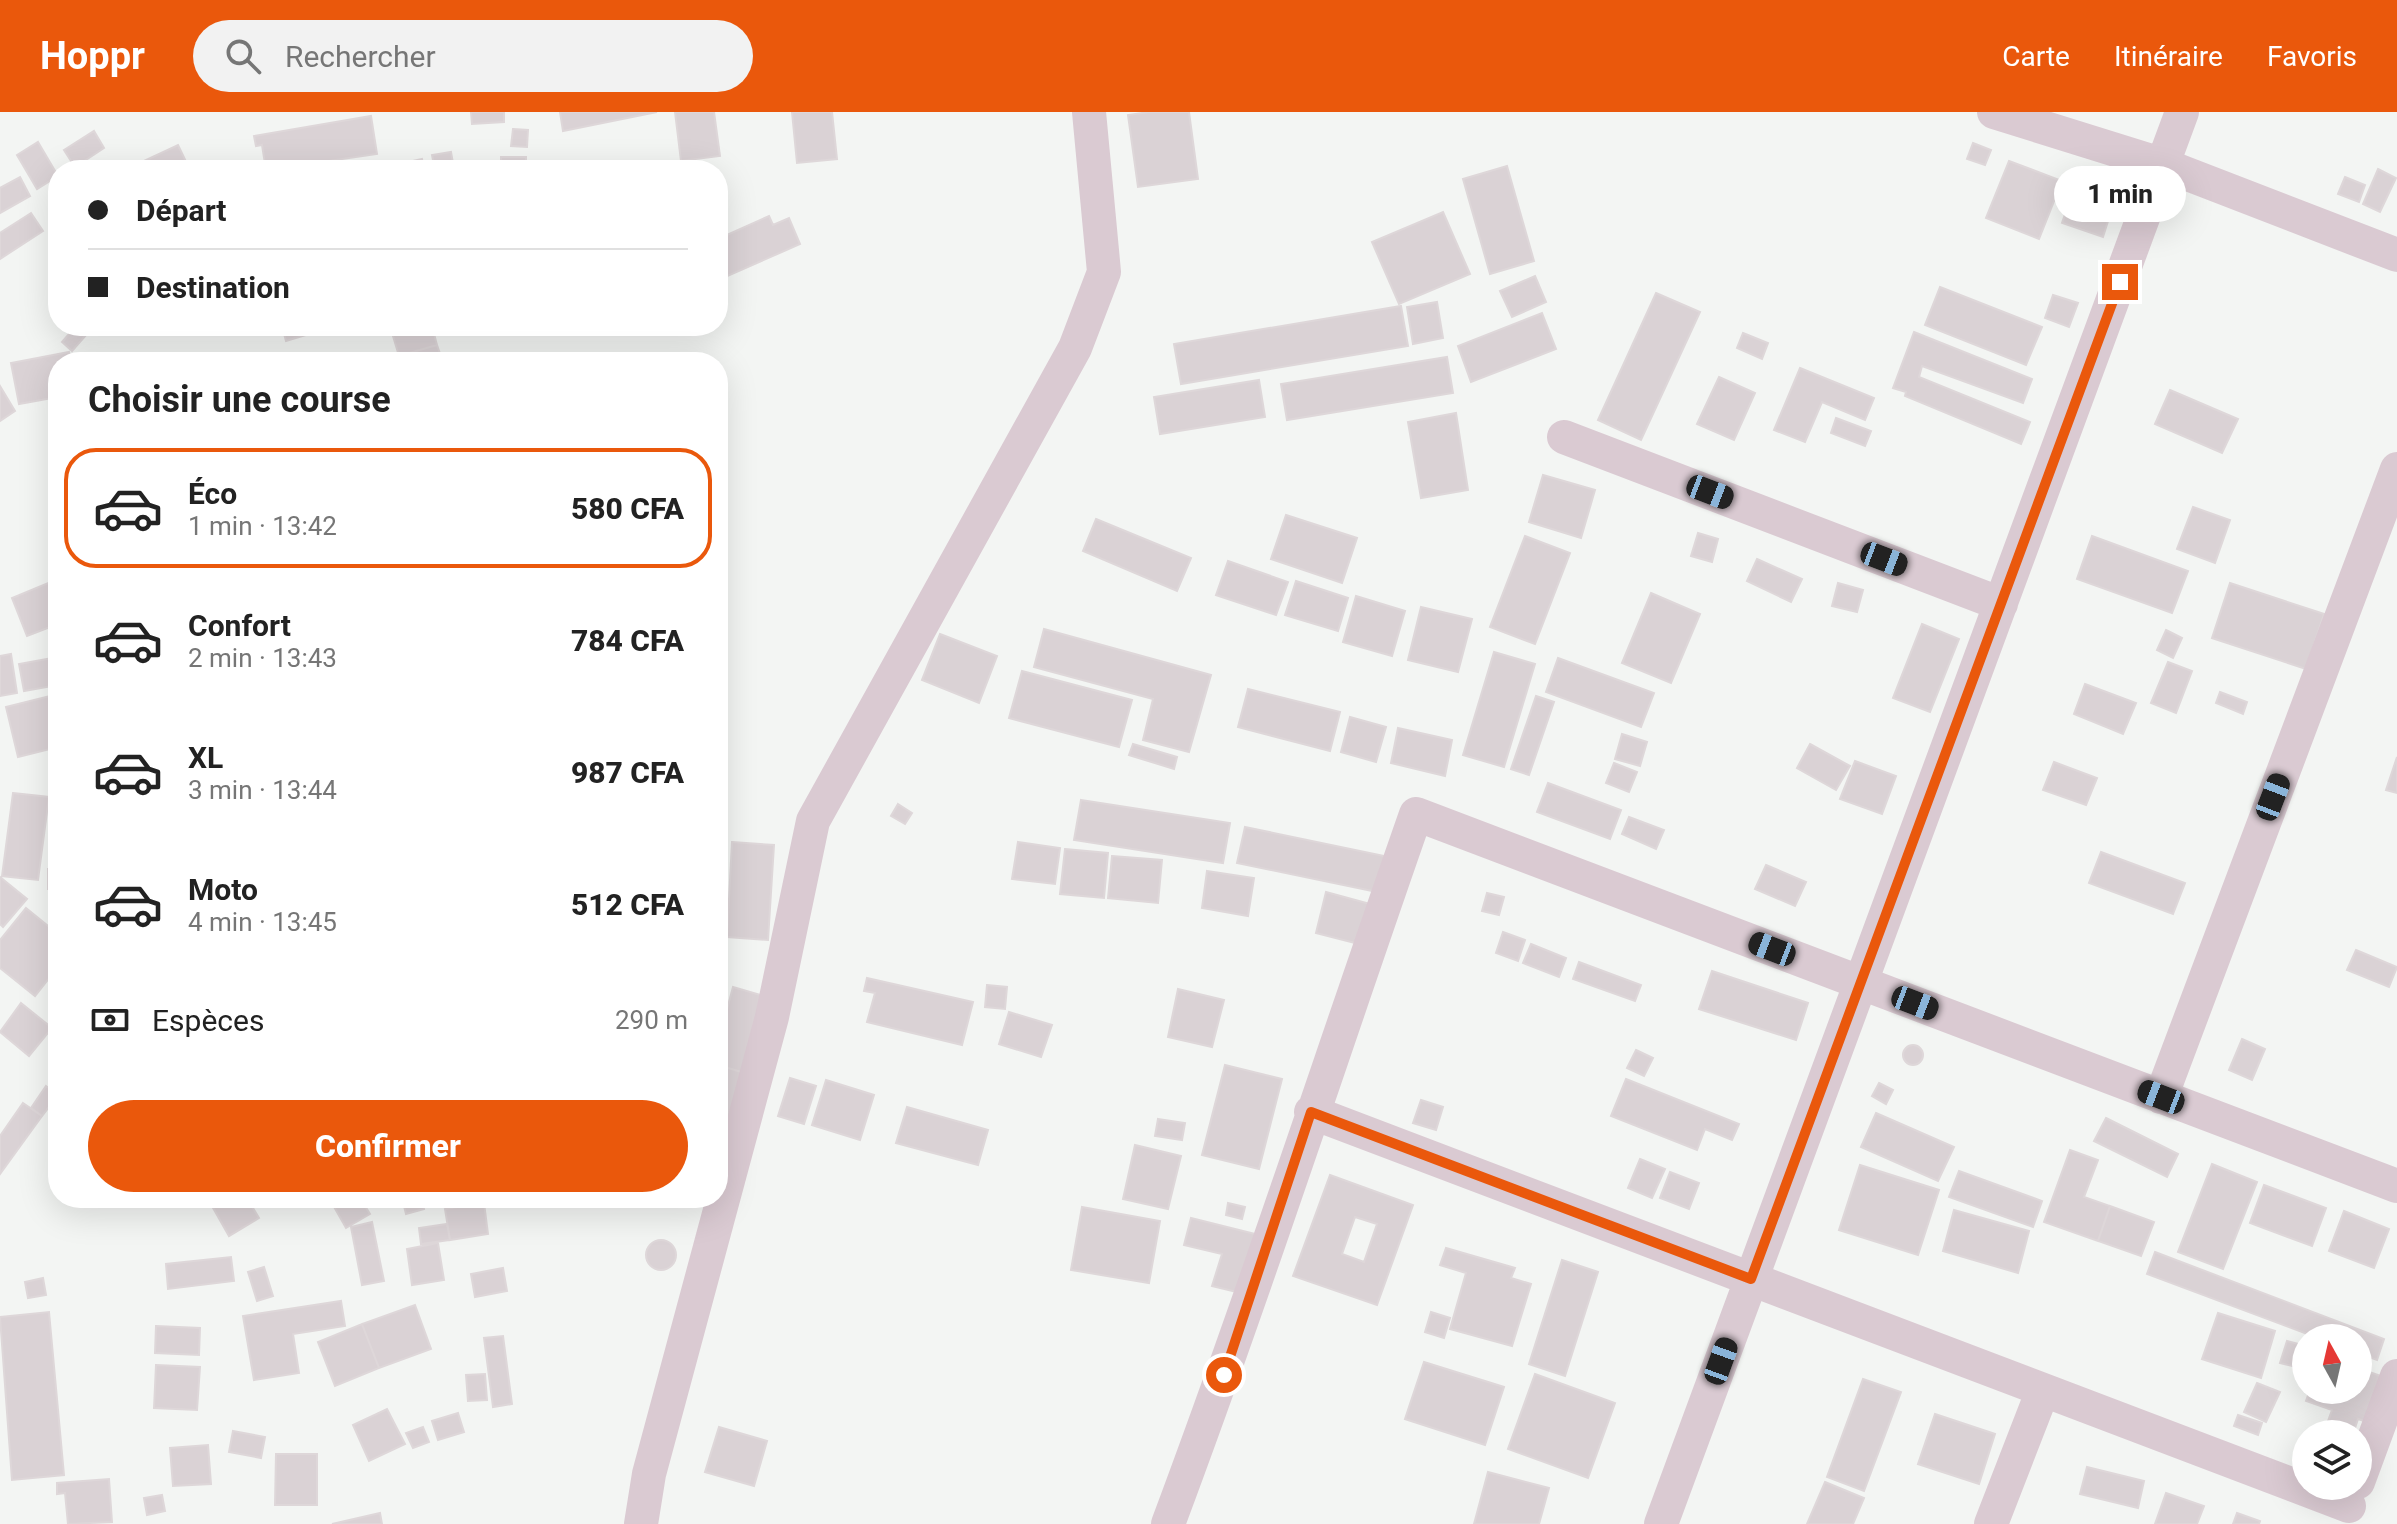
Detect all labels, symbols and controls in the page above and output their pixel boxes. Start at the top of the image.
search box [193,20,753,92]
text: Hoppr [40,34,145,78]
icon: search [221,34,265,78]
text: Rechercher [285,39,436,74]
text: Carte [2002,40,2070,73]
text: Itinéraire [2114,40,2223,73]
text: Favoris [2267,40,2357,73]
callout: 1 min [2054,166,2186,222]
text: 1 min [2087,179,2153,209]
text: Départ [136,193,227,228]
route end [2102,264,2138,300]
text: Destination [136,270,290,305]
text: Choisir une course [88,379,391,421]
icon: car [92,472,164,544]
car [1683,472,1737,512]
text: Éco [188,476,237,511]
text: 580 CFA [571,491,684,526]
text: 1 min · 13:42 [188,511,337,541]
car [1857,539,1911,579]
icon: car [92,604,164,676]
text: Confort [188,608,291,643]
text: 784 CFA [571,623,684,658]
text: 2 min · 13:43 [188,643,337,673]
icon: car [92,736,164,808]
text: XL [188,740,223,775]
text: 987 CFA [571,755,684,790]
car [2253,770,2293,824]
text: 3 min · 13:44 [188,775,337,805]
icon: car [92,868,164,940]
text: Moto [188,872,258,907]
text: 512 CFA [571,887,684,922]
text: 4 min · 13:45 [188,907,337,937]
car [1745,929,1799,969]
car [1888,983,1942,1023]
icon: cash [88,998,132,1042]
text: Espèces [152,1003,264,1038]
text: 290 m [615,1005,688,1035]
car [2134,1077,2188,1117]
button: Confirmer [88,1100,688,1192]
north arrow [2292,1324,2372,1404]
map controls [2292,1324,2372,1500]
car [1702,1334,1740,1388]
route start [1206,1357,1242,1393]
button: layers [2292,1420,2372,1500]

